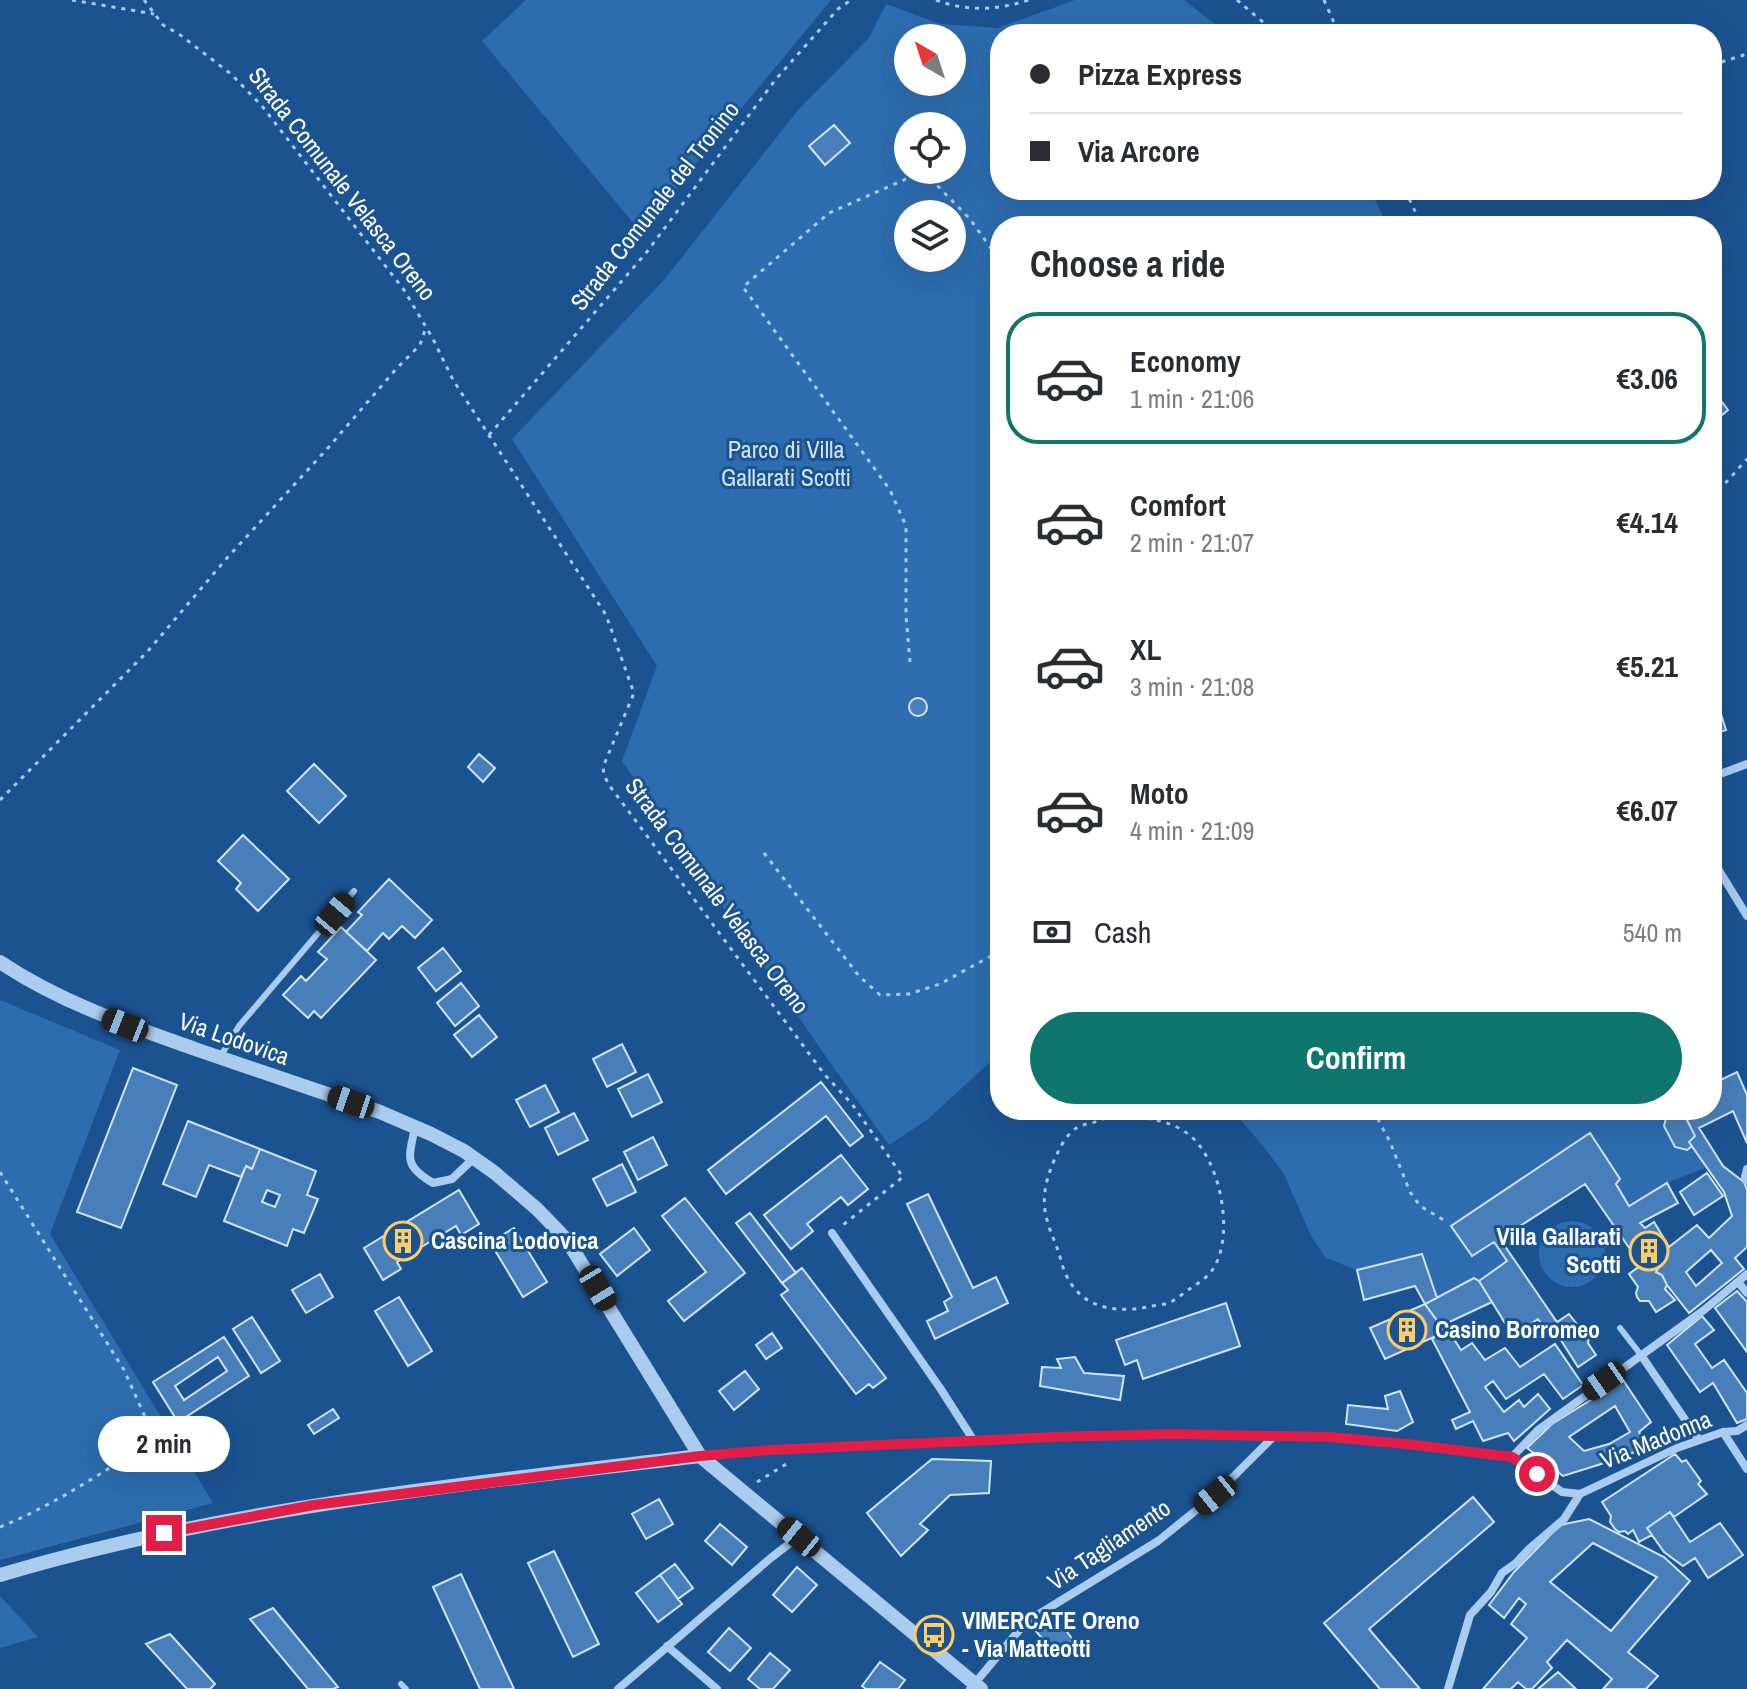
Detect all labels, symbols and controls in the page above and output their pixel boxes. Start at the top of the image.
north arrow [894,24,966,96]
map controls [894,24,966,272]
text: Pizza Express [1078,54,1242,94]
street label: Strada Comunale Velasca Oreno [242,60,444,307]
street label: Strada Comunale del Tronino [562,94,746,317]
button: locate [894,112,966,184]
text: Via Arcore [1078,131,1200,171]
button: layers [894,200,966,272]
text: Choose a ride [1030,240,1225,288]
text: Economy [1130,341,1241,381]
icon: car [1034,342,1106,414]
text: €3.06 [1616,358,1678,398]
text: 1 min · 21:06 [1130,381,1254,416]
park label: Parco di Villa Gallarati Scotti [721,433,851,493]
text: Comfort [1130,485,1226,525]
icon: car [1034,486,1106,558]
text: €4.14 [1616,502,1678,542]
text: 2 min · 21:07 [1130,525,1254,560]
text: XL [1130,629,1161,669]
icon: car [1034,630,1106,702]
text: €5.21 [1616,646,1678,686]
text: 3 min · 21:08 [1130,669,1254,704]
street label: Strada Comunale Velasca Oreno [618,771,817,1020]
text: Moto [1130,773,1189,813]
icon: car [1034,774,1106,846]
text: €6.07 [1616,790,1678,830]
text: 4 min · 21:09 [1130,813,1254,848]
car [310,888,360,940]
icon: cash [1030,910,1074,954]
text: Cash [1094,912,1151,952]
text: 540 m [1623,915,1682,950]
street label: Via Lodovica [175,1004,294,1072]
car [98,1005,152,1045]
button: Confirm [1030,1012,1682,1104]
car [324,1083,378,1121]
building icon: Cascina Lodovica [382,1220,424,1262]
place label: Villa Gallarati Scotti [1497,1220,1621,1280]
place label: Cascina Lodovica [431,1224,598,1256]
building icon: Villa Gallarati Scotti [1628,1230,1670,1272]
car [575,1261,621,1315]
building icon: Casino Borromeo [1386,1309,1428,1351]
place label: Casino Borromeo [1435,1313,1600,1345]
car [1577,1357,1631,1405]
street label: Via Madonna [1596,1402,1716,1476]
callout: 2 min [98,1417,230,1473]
text: 2 min [136,1426,192,1461]
route start [1519,1456,1555,1492]
car [1189,1471,1241,1519]
street label: Via Tagliamento [1041,1491,1176,1597]
car [773,1513,825,1561]
route end [146,1515,182,1551]
place label: VIMERCATE Oreno - Via Matteotti [962,1604,1140,1664]
bus stop icon: VIMERCATE Oreno - Via Matteotti [913,1614,955,1656]

